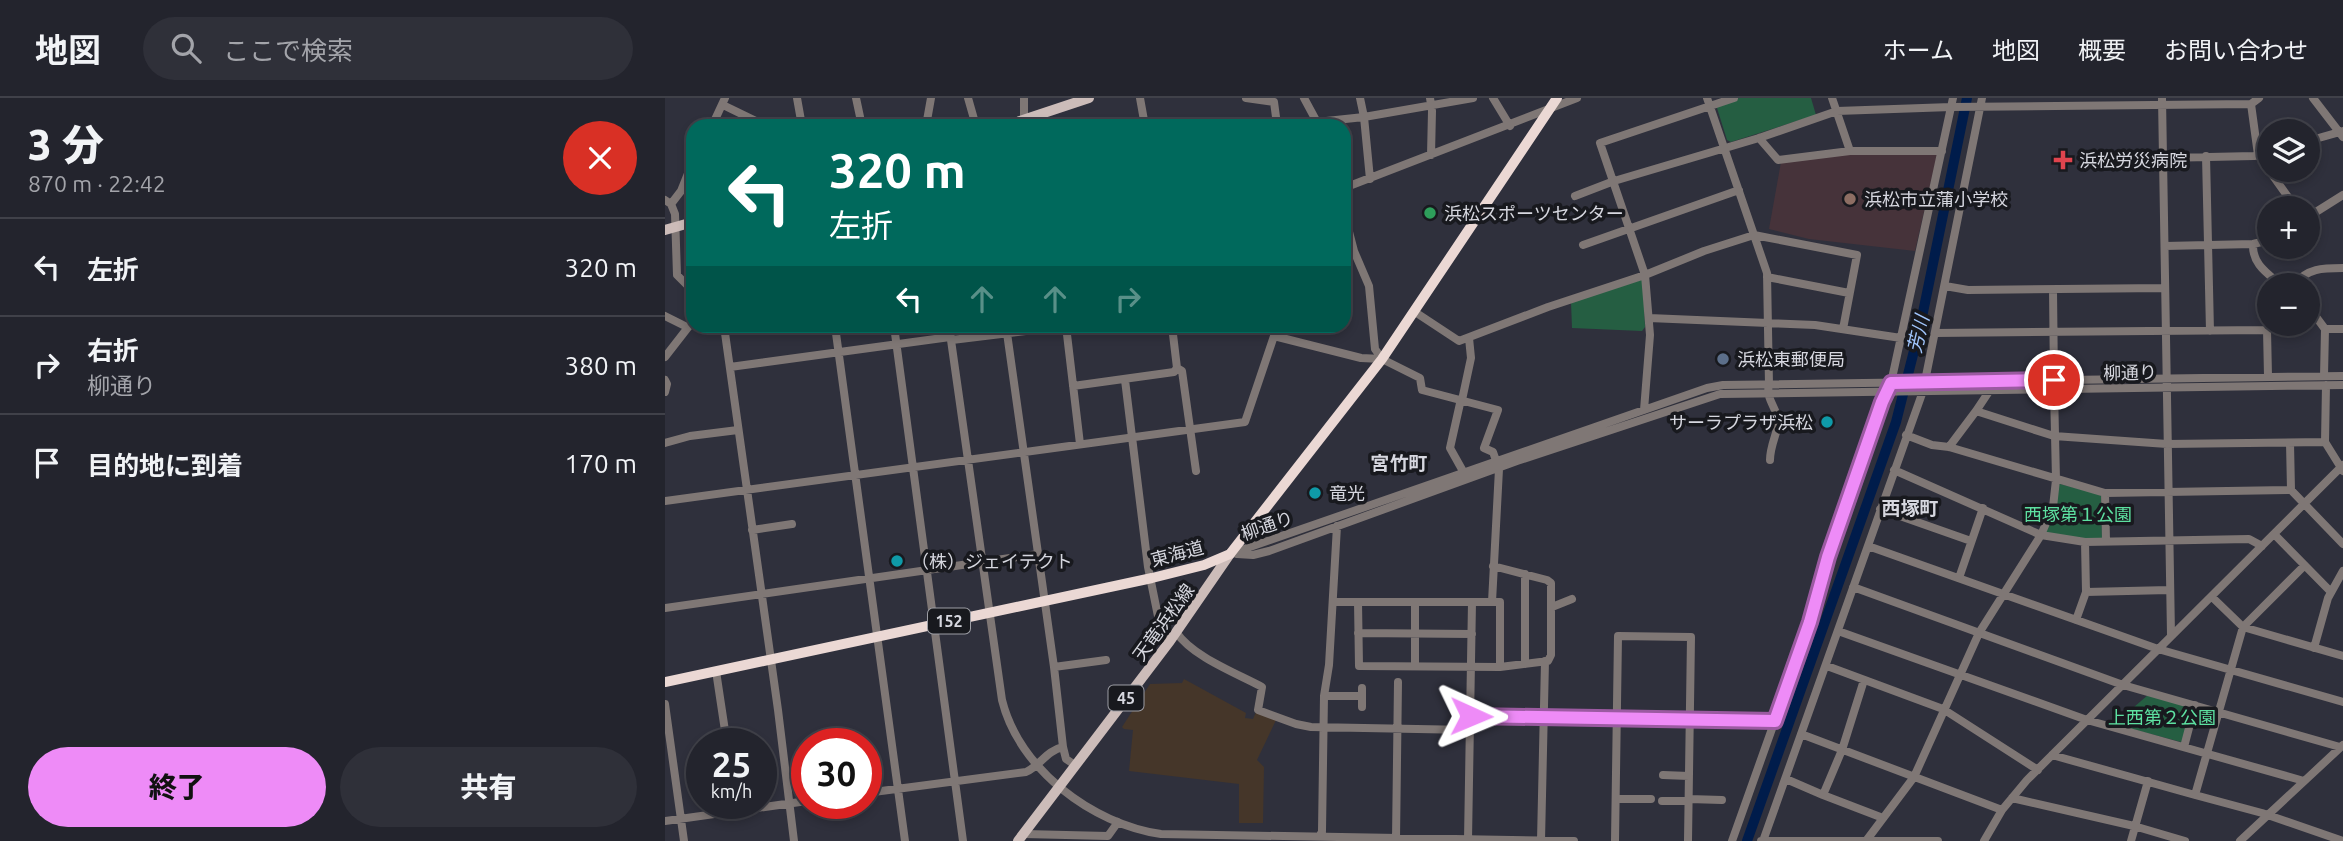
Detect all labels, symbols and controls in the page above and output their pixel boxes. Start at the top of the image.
search box [143,17,633,80]
icon: search [167,29,205,67]
text: 地図 [35,31,101,68]
text: ここで検索 [223,36,353,65]
text: ホーム [1883,37,1954,64]
text: 地図 [1992,37,2040,64]
text: 概要 [2078,37,2126,64]
text: お問い合わせ [2164,37,2308,64]
map controls [2257,119,2320,336]
button: layers [2257,119,2320,182]
text: 3 分 [28,121,104,168]
button: close [563,121,637,195]
text: 320 m [829,142,966,197]
icon: left [714,147,805,238]
marker: 浜松労災病院 [2053,150,2073,170]
place label: 浜松労災病院 [2079,150,2187,170]
text: 870 m · 22:42 [28,171,166,196]
place label: 浜松市立蒲小学校 [1864,189,2008,209]
marker: 浜松市立蒲小学校 [1842,191,1858,207]
button: + [2257,196,2320,259]
place label: 浜松スポーツセンター [1444,203,1624,223]
marker: 浜松スポーツセンター [1422,205,1438,221]
text: 左折 [829,207,893,243]
icon: left [28,248,66,286]
text: 320 m [565,253,637,282]
text: 左折 [87,255,139,284]
button: − [2257,273,2320,336]
icon: left [890,280,928,318]
icon: ahead [963,280,1001,318]
icon: ahead [1036,280,1074,318]
icon: right [1109,280,1147,318]
water label: 芳川 [1903,311,1933,355]
text: 右折 [87,336,139,365]
icon: right [28,346,66,384]
place label: 浜松東郵便局 [1737,349,1845,369]
pin [2024,350,2084,410]
text: 380 m [565,351,637,380]
marker: 浜松東郵便局 [1715,351,1731,367]
icon: arrive [2035,361,2073,399]
street label: 柳通り [2103,362,2157,382]
text: 柳通り [87,373,156,398]
place label: サーラプラザ浜松 [1669,412,1813,432]
marker: サーラプラザ浜松 [1819,414,1835,430]
icon: arrive [28,444,66,482]
text: 170 m [565,449,637,478]
text: 目的地に到着 [87,451,243,480]
district label: 宮竹町 [1370,452,1428,474]
place label: 竜光 [1329,483,1365,503]
marker: 竜光 [1307,485,1323,501]
district label: 西塚町 [1881,497,1939,519]
park label: 西塚第１公園 [2024,504,2132,524]
street label: 柳通り [1238,507,1296,543]
street label: 東海道 [1148,536,1206,570]
place label: （株）ジェイテクト [911,551,1073,571]
marker: （株）ジェイテクト [889,553,905,569]
street label: 天竜浜松線 [1128,580,1198,664]
road number: 152 [928,608,970,634]
position arrow [1434,679,1508,753]
road number: 45 [1109,685,1143,710]
park label: 上西第２公園 [2108,707,2216,727]
speed limit sign: 30 [791,728,882,819]
text: 25 [712,744,751,784]
button: 終了 [28,747,326,827]
button: 共有 [340,747,637,827]
text: km/h [711,781,752,801]

